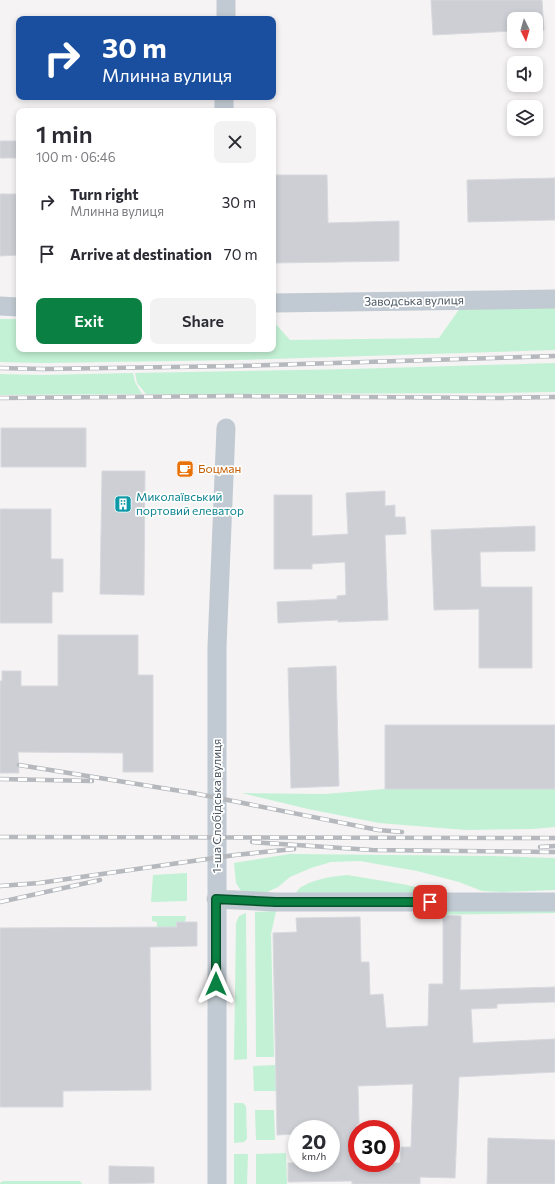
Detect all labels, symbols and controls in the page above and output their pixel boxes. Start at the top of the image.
north arrow [507,12,543,48]
map controls [507,12,543,136]
text: 30 m [102,30,167,64]
icon: right [36,32,88,84]
button: sound [507,56,543,92]
text: Млинна вулиця [102,64,232,86]
button: layers [507,100,543,136]
text: 1 min [36,119,93,148]
button: close [214,121,256,163]
text: 100 m · 06:46 [36,149,116,165]
text: Turn right [70,185,139,203]
icon: right [36,191,58,213]
text: 30 m [222,193,256,211]
text: Млинна вулиця [70,203,164,219]
icon: arrive [36,243,58,265]
text: Arrive at destination [70,245,212,263]
text: 70 m [224,245,258,263]
street label: Заводська вулиця [364,292,464,308]
button: Exit [36,298,142,344]
button: Share [150,298,256,344]
cafe icon: Боцман [175,459,195,479]
place label: Боцман [198,461,241,475]
place label: Миколаївський портовий елеватор [136,489,244,517]
building icon: Миколаївський портовий елеватор [113,494,133,514]
street label: 1-ша Слобідська вулиця [209,739,223,873]
pin [413,885,447,919]
icon: arrive [419,891,441,913]
position arrow [195,963,237,1005]
speed limit sign: 30 [348,1120,400,1172]
text: 20 [302,1129,326,1153]
text: km/h [302,1150,326,1162]

